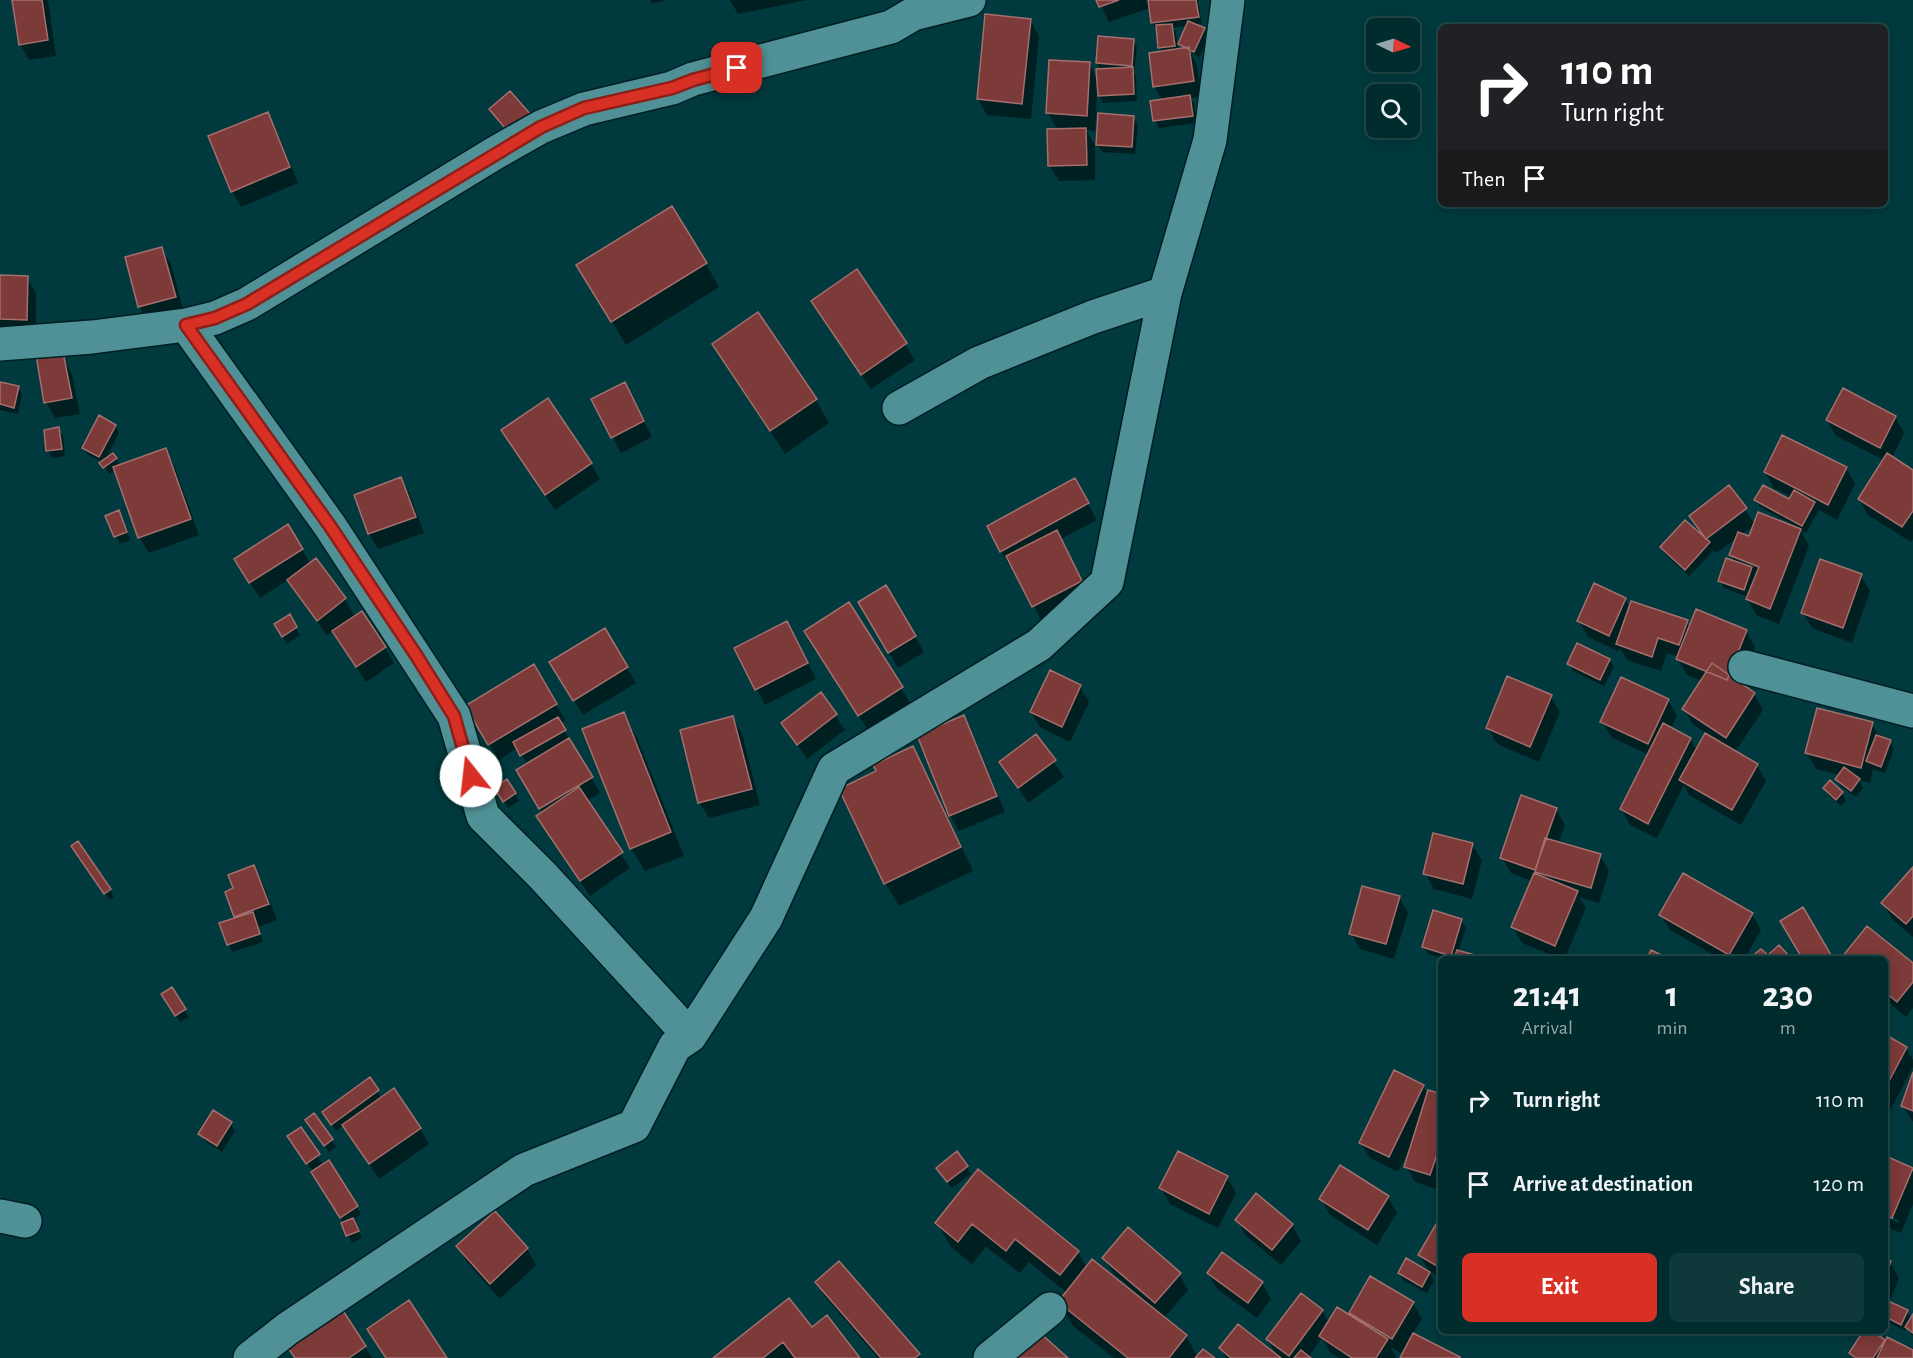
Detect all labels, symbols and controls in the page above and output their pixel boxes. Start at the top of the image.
north arrow [1366,18,1420,72]
map controls [1366,18,1420,138]
pin [711,42,762,93]
icon: right [1462,48,1540,126]
text: 110 m [1561,50,1653,92]
icon: arrive [720,51,753,84]
button: search [1366,84,1420,138]
text: Turn right [1561,99,1664,126]
icon: arrive [1518,162,1551,195]
text: Then [1462,168,1506,190]
position arrow [439,744,503,808]
text: 21:41 [1513,977,1582,1013]
text: 1 [1665,977,1678,1013]
text: 230 [1762,977,1813,1013]
text: Arrival [1521,1018,1573,1038]
text: min [1656,1018,1688,1038]
text: m [1780,1018,1796,1038]
icon: right [1462,1084,1495,1117]
text: Turn right [1513,1089,1600,1111]
text: 110 m [1816,1089,1864,1111]
icon: arrive [1462,1168,1495,1201]
text: Arrive at destination [1513,1173,1693,1195]
text: 120 m [1814,1173,1864,1195]
button: Exit [1462,1253,1657,1322]
button: Share [1669,1253,1864,1322]

